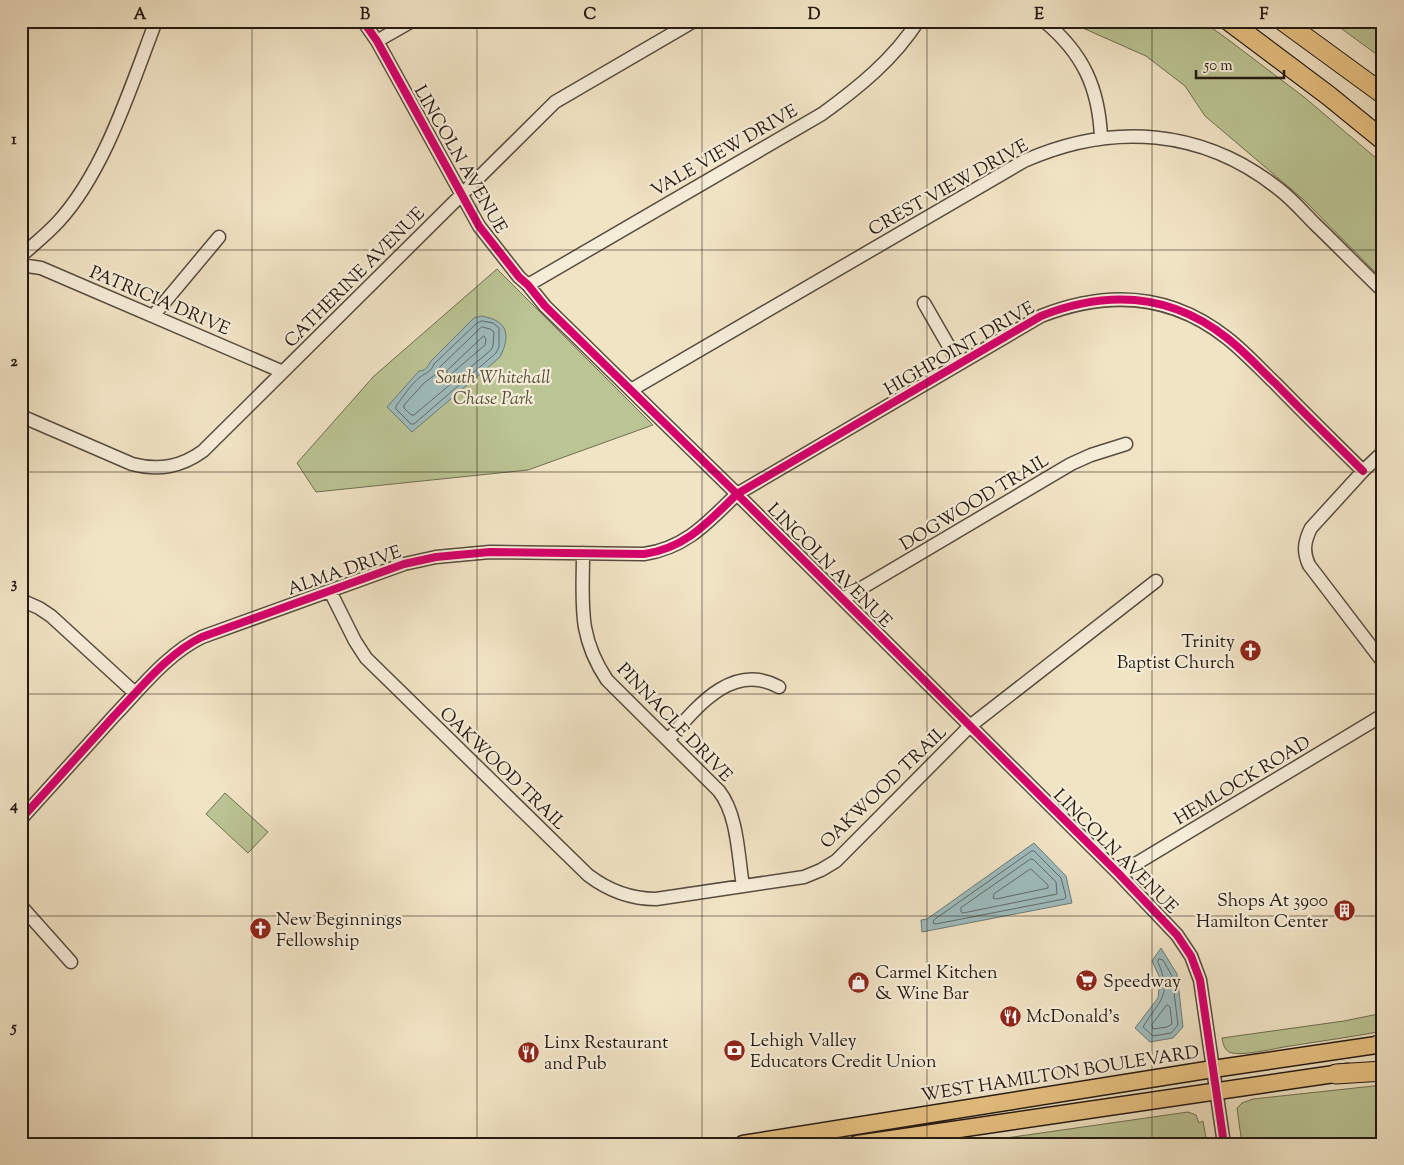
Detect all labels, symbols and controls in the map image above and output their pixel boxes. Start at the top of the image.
text: A [134,4,147,27]
text: B [360,4,370,27]
text: C [584,4,597,27]
text: D [808,4,821,27]
text: E [1034,4,1044,27]
text: F [1260,4,1269,27]
scale bar [1196,48,1284,80]
text: 50 m [1203,56,1233,77]
street label: LINCOLN AVENUE [406,81,512,239]
street label: VALE VIEW DRIVE [647,99,803,204]
text: 1 [11,129,17,152]
street label: CREST VIEW DRIVE [864,134,1034,244]
street label: CATHERINE AVENUE [279,202,432,355]
street label: PATRICIA DRIVE [85,260,234,343]
street label: HIGHPOINT DRIVE [880,296,1040,403]
text: 2 [10,351,18,374]
park label: South Whitehall Chase Park [435,366,551,413]
street label: DOGWOOD TRAIL [896,449,1055,559]
street label: LINCOLN AVENUE [760,498,897,635]
street label: ALMA DRIVE [284,540,405,604]
text: 3 [11,573,18,596]
place label: Trinity Baptist Church [1117,630,1235,677]
church icon: Trinity Baptist Church [1239,639,1263,663]
street label: PINNACLE DRIVE [610,658,737,789]
street label: OAKWOOD TRAIL [432,702,571,837]
street label: OAKWOOD TRAIL [815,721,954,856]
street label: HEMLOCK ROAD [1170,731,1316,833]
street label: LINCOLN AVENUE [1046,784,1183,921]
text: 4 [9,795,18,818]
place label: Shops At 3900 Hamilton Center [1196,889,1328,936]
building icon: Shops At 3900 Hamilton Center [1332,898,1356,922]
place label: New Beginnings Fellowship [276,908,402,955]
church icon: New Beginnings Fellowship [248,917,272,941]
place label: Carmel Kitchen & Wine Bar [875,961,998,1008]
supermarket icon: Speedway [1075,969,1099,993]
shop icon: Carmel Kitchen & Wine Bar [847,970,871,994]
place label: Speedway [1103,970,1181,996]
restaurant icon: McDonald's [998,1004,1022,1028]
place label: McDonald's [1026,1005,1120,1031]
text: 5 [9,1017,17,1040]
place label: Lehigh Valley Educators Credit Union [750,1029,937,1076]
place label: Linx Restaurant and Pub [544,1031,668,1078]
bank icon: Lehigh Valley Educators Credit Union [722,1038,746,1062]
restaurant icon: Linx Restaurant and Pub [516,1040,540,1064]
street label: WEST HAMILTON BOULEVARD [919,1040,1201,1110]

